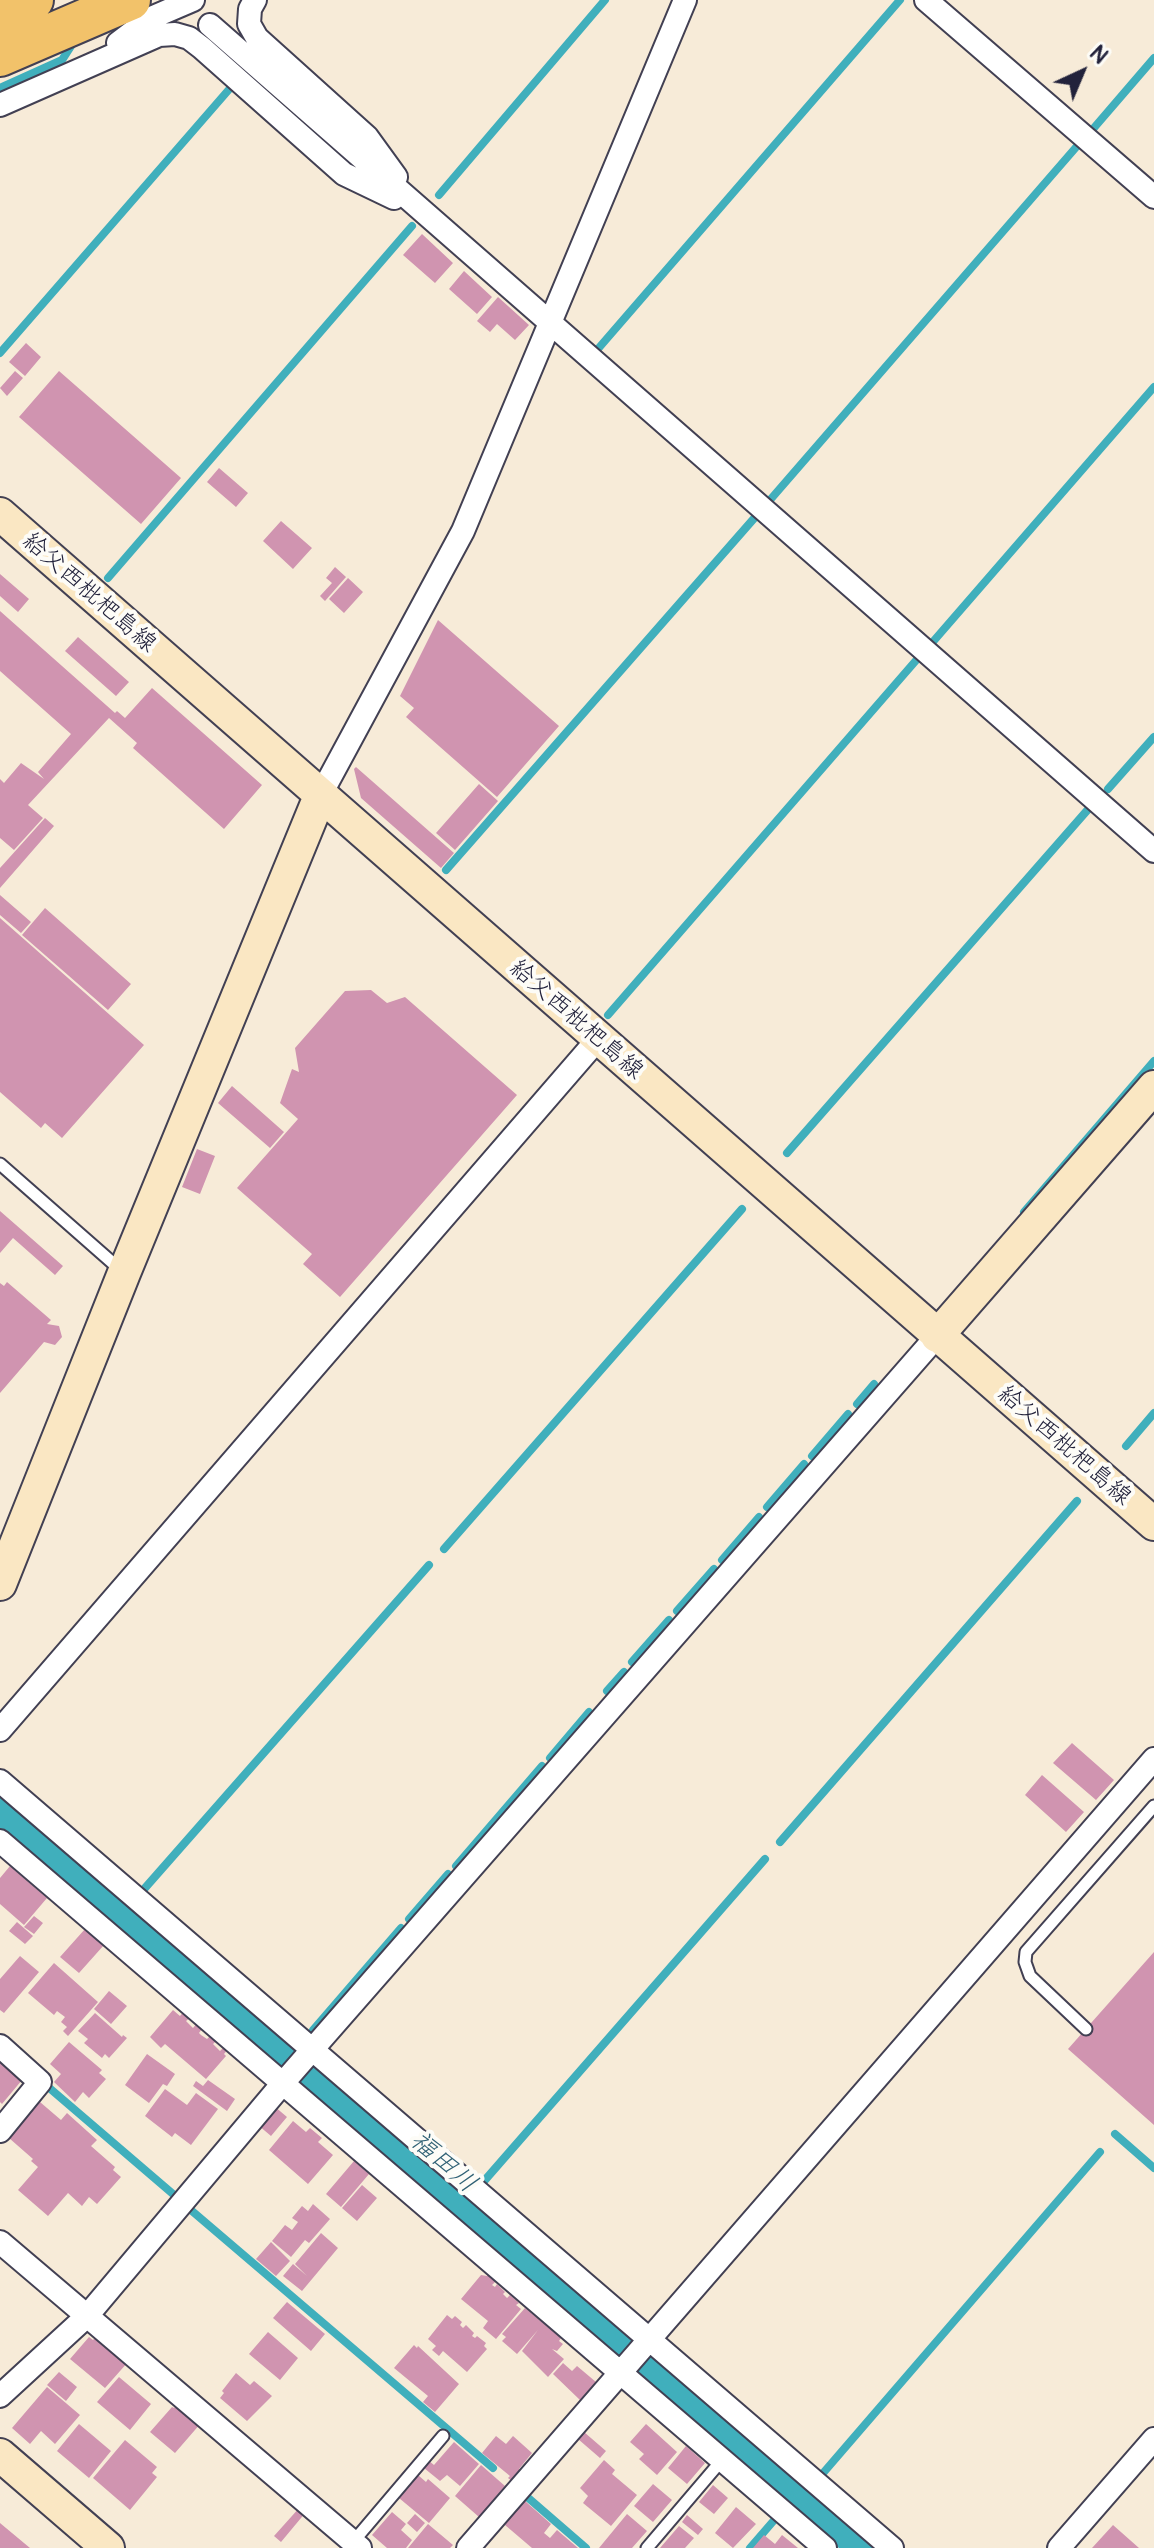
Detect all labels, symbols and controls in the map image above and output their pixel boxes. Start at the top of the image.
north arrow [1042,32,1122,112]
text: N [1084,39,1114,70]
street label: 給父西枇杷島線 [16,527,162,659]
street label: 給父西枇杷島線 [503,954,649,1086]
street label: 給父西枇杷島線 [991,1380,1137,1512]
water label: 福田川 [403,2126,483,2200]

